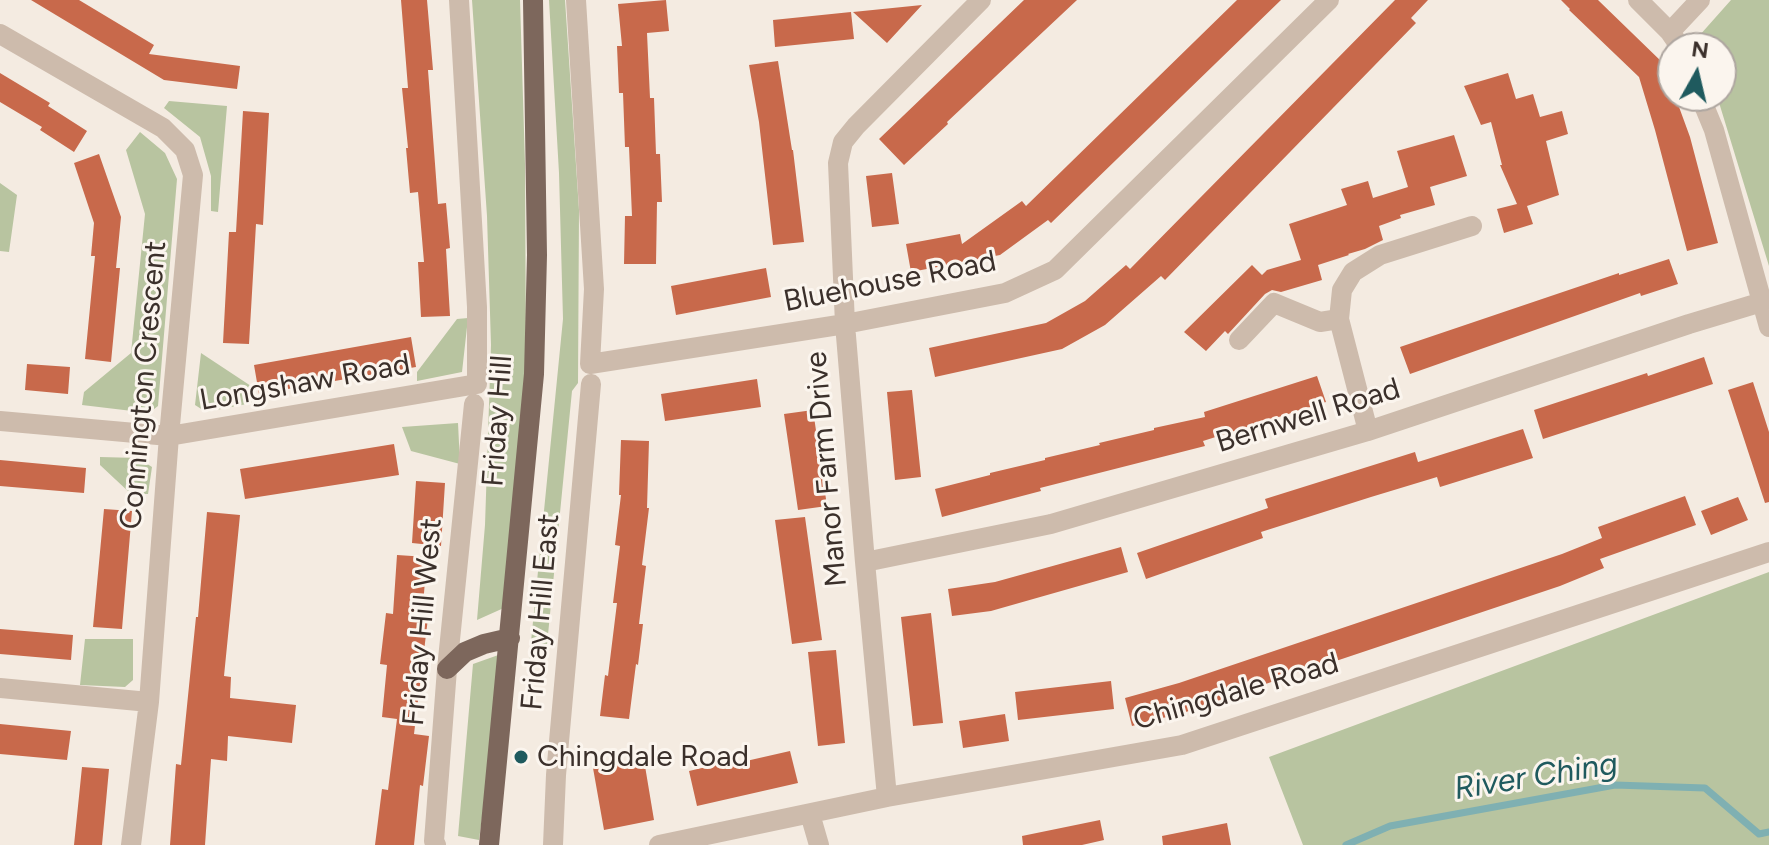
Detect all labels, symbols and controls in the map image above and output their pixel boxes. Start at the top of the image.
north arrow [1657,32,1737,112]
text: N [1690,35,1710,64]
street label: Connington Crescent [113,239,175,531]
street label: Bluehouse Road [781,244,999,320]
street label: Longshaw Road [197,347,413,419]
street label: Manor Farm Drive [799,350,855,588]
street label: Friday Hill [475,354,521,488]
street label: Bernwell Road [1212,371,1404,461]
street label: Friday Hill East [514,512,568,712]
street label: Friday Hill West [396,517,450,727]
street label: Chingdale Road [1129,645,1343,739]
place label: Chingdale Road [537,739,749,775]
water label: River Ching [1451,745,1621,809]
marker: Chingdale Road [512,748,530,766]

